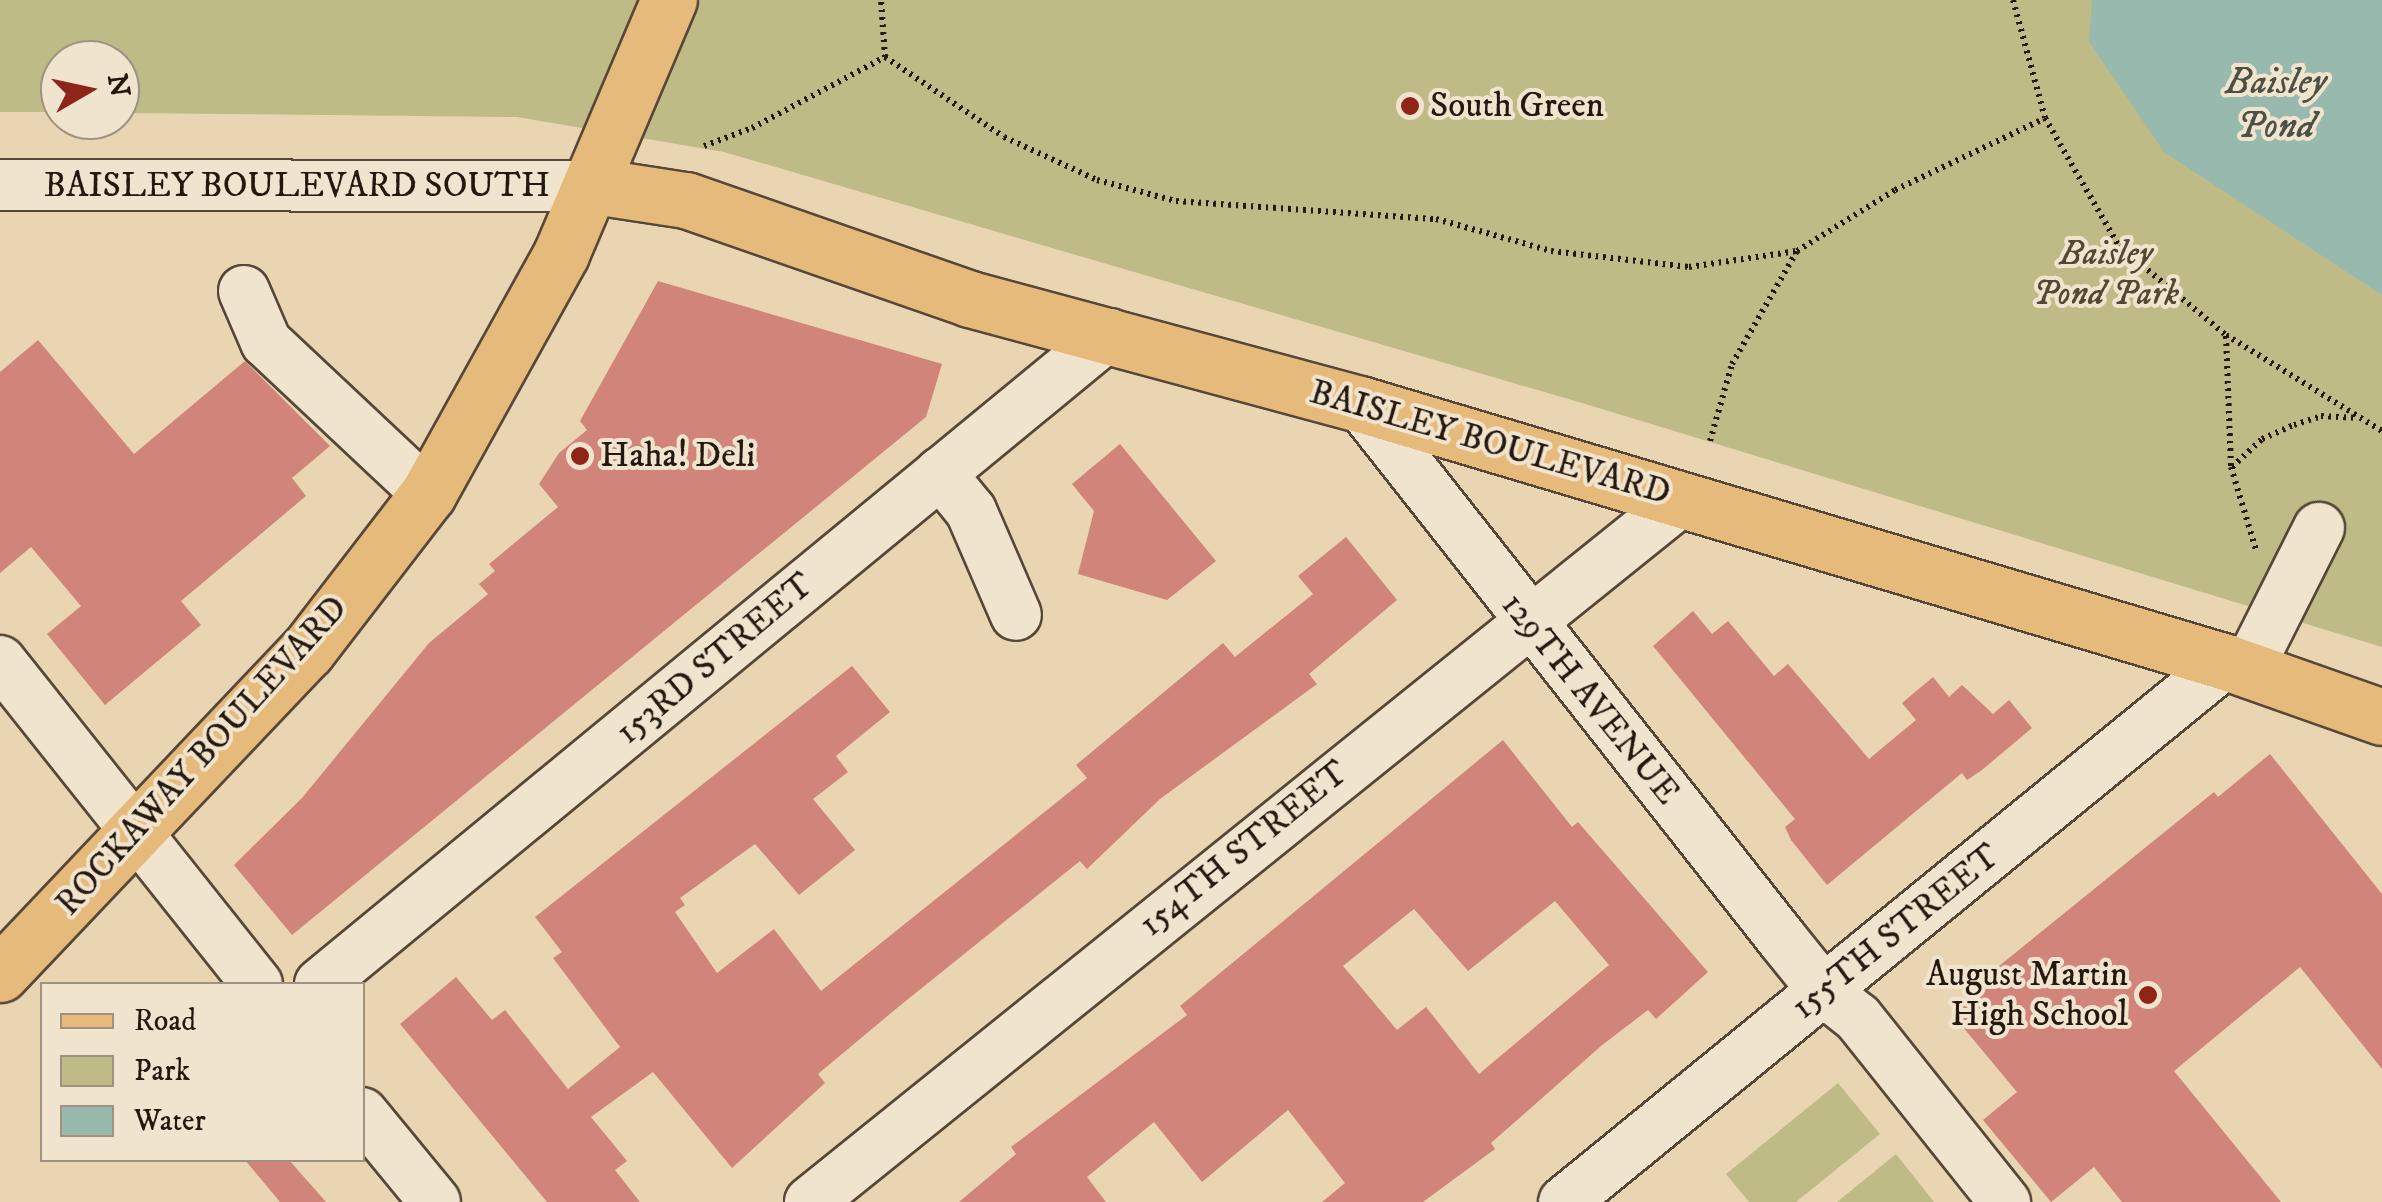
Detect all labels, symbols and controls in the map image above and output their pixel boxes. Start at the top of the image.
north arrow [40,40,140,140]
water label: Baisley Pond [2226,60,2326,150]
text: N [99,71,137,100]
place label: South Green [1430,85,1604,127]
marker: South Green [1399,95,1421,117]
street label: BAISLEY BOULEVARD SOUTH [44,165,550,207]
park label: Baisley Pond Park [2033,233,2179,315]
street label: BAISLEY BOULEVARD [1305,371,1675,515]
place label: Haha! Deli [600,435,755,477]
marker: Haha! Deli [569,445,591,467]
street label: 153RD STREET [608,564,822,754]
street label: 129TH AVENUE [1492,585,1688,813]
street label: ROCKAWAY BOULEVARD [47,588,357,924]
street label: 154TH STREET [1131,752,1357,946]
street label: 155TH STREET [1784,835,2008,1029]
place label: August Martin High School [1926,954,2128,1036]
legend [40,982,365,1162]
marker: August Martin High School [2137,984,2159,1006]
text: Road [134,1003,196,1040]
text: Park [134,1053,190,1090]
text: Water [134,1103,206,1140]

